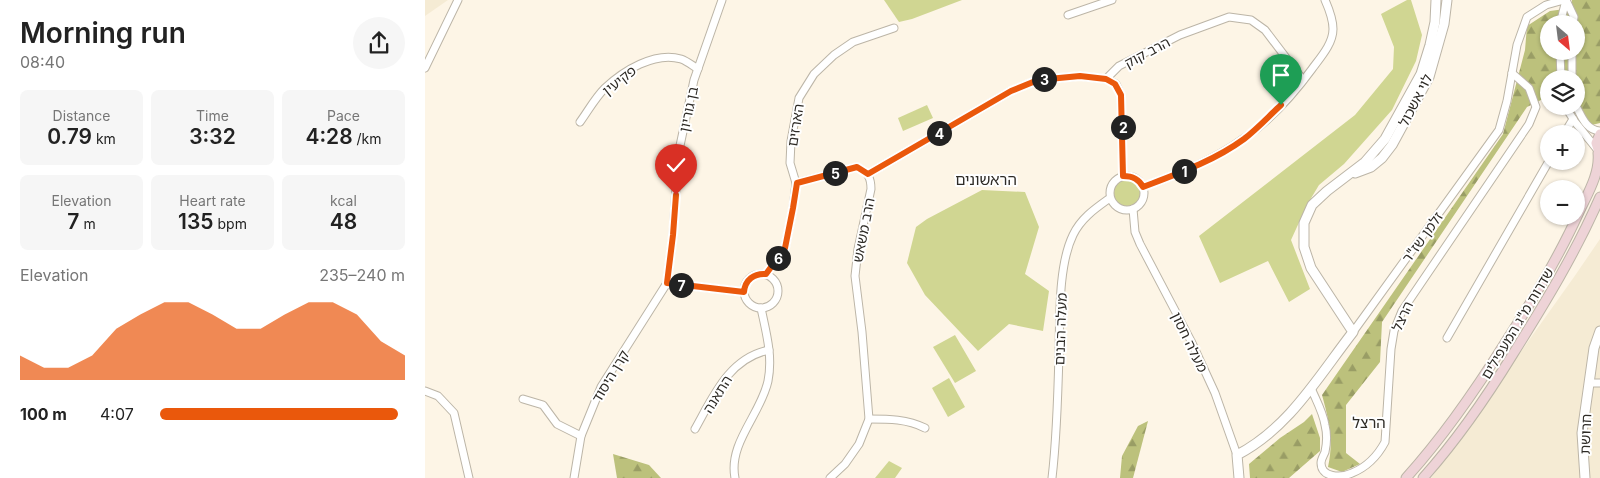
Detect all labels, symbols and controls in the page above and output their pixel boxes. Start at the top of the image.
north arrow [1540,15,1585,60]
map controls [1540,15,1585,225]
text: Morning run [20,16,186,50]
button: share [353,17,405,69]
street label: הרב קוק [1121,33,1173,71]
text: 08:40 [20,52,65,72]
pin [1260,54,1302,105]
street label: פקיעין [599,61,639,99]
icon: arrive [1267,61,1295,89]
pin: 3 [1031,66,1057,92]
button: layers [1540,70,1585,115]
text: 3 [1040,71,1049,88]
street label: לוי אשכול [1395,71,1435,129]
street label: בן גוריון [675,85,701,133]
street label: הארזים [783,103,807,147]
text: Distance [53,107,110,124]
text: Time [196,107,229,124]
text: Pace [327,107,360,124]
pin: 2 [1111,114,1135,140]
text: 2 [1119,119,1128,136]
pin: 4 [927,120,951,146]
text: 0.79 [47,124,92,149]
text: 3:32 [189,124,236,149]
text: 4:28 [305,124,353,149]
text: 4 [935,125,944,142]
button: + [1540,125,1585,170]
text: km [92,130,116,147]
text: /km [353,130,382,147]
pin [655,144,697,195]
icon: check [662,151,690,179]
pin: 1 [1171,158,1197,184]
pin: 5 [823,160,847,186]
text: 1 [1181,163,1188,180]
text: 5 [831,165,840,182]
district label: הראשונים [955,170,1017,189]
button: − [1540,180,1585,225]
text: Elevation [52,192,112,209]
text: Heart rate [179,192,246,209]
text: kcal [330,192,357,209]
street label: הרב משאש [848,196,878,264]
street label: זלמן שז"ר [1398,208,1446,266]
text: 7 [67,209,79,234]
text: 135 [178,209,214,234]
text: 48 [330,209,357,234]
text: m [79,215,96,232]
text: bpm [214,215,247,232]
pin: 6 [765,246,791,270]
text: 6 [774,250,783,267]
street label: שדרות מ"ג המעפילים [1477,264,1557,382]
text: Elevation [20,265,89,285]
text: 235–240 m [319,265,405,285]
pin: 7 [669,272,693,298]
text: 7 [677,277,686,294]
street label: מעלה הבנים [1050,292,1070,366]
street label: הרצל [1388,298,1416,334]
street label: מעלה חסון [1168,309,1212,375]
street label: קרן היסוד [588,346,632,405]
street label: התאנה [699,372,735,416]
text: 100 m [20,404,67,424]
text: 4:07 [100,404,134,424]
district label: הרצל [1352,413,1386,432]
street label: חרושת [1576,413,1594,455]

